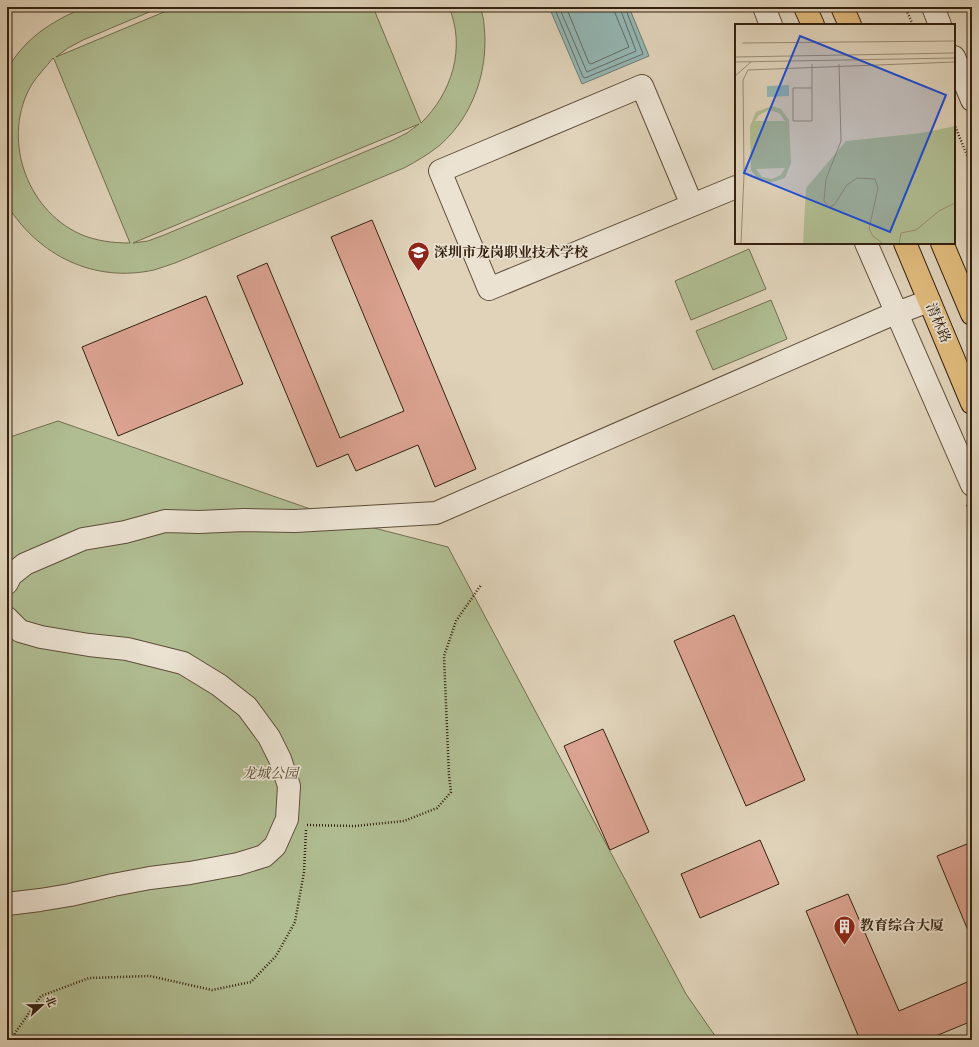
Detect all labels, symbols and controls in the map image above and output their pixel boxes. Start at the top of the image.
inset map [735,24,955,244]
school or university icon: 深圳市龙岗职业技术学校 [406,240,432,273]
place label: 深圳市龙岗职业技术学校 [434,244,588,262]
street label: 清林路 [922,300,954,346]
park label: 龙城公园 [242,765,300,783]
building icon: 教育综合大厦 [832,913,858,946]
place label: 教育综合大厦 [860,917,944,935]
north arrow [22,985,62,1025]
text: 北 [42,994,59,1009]

